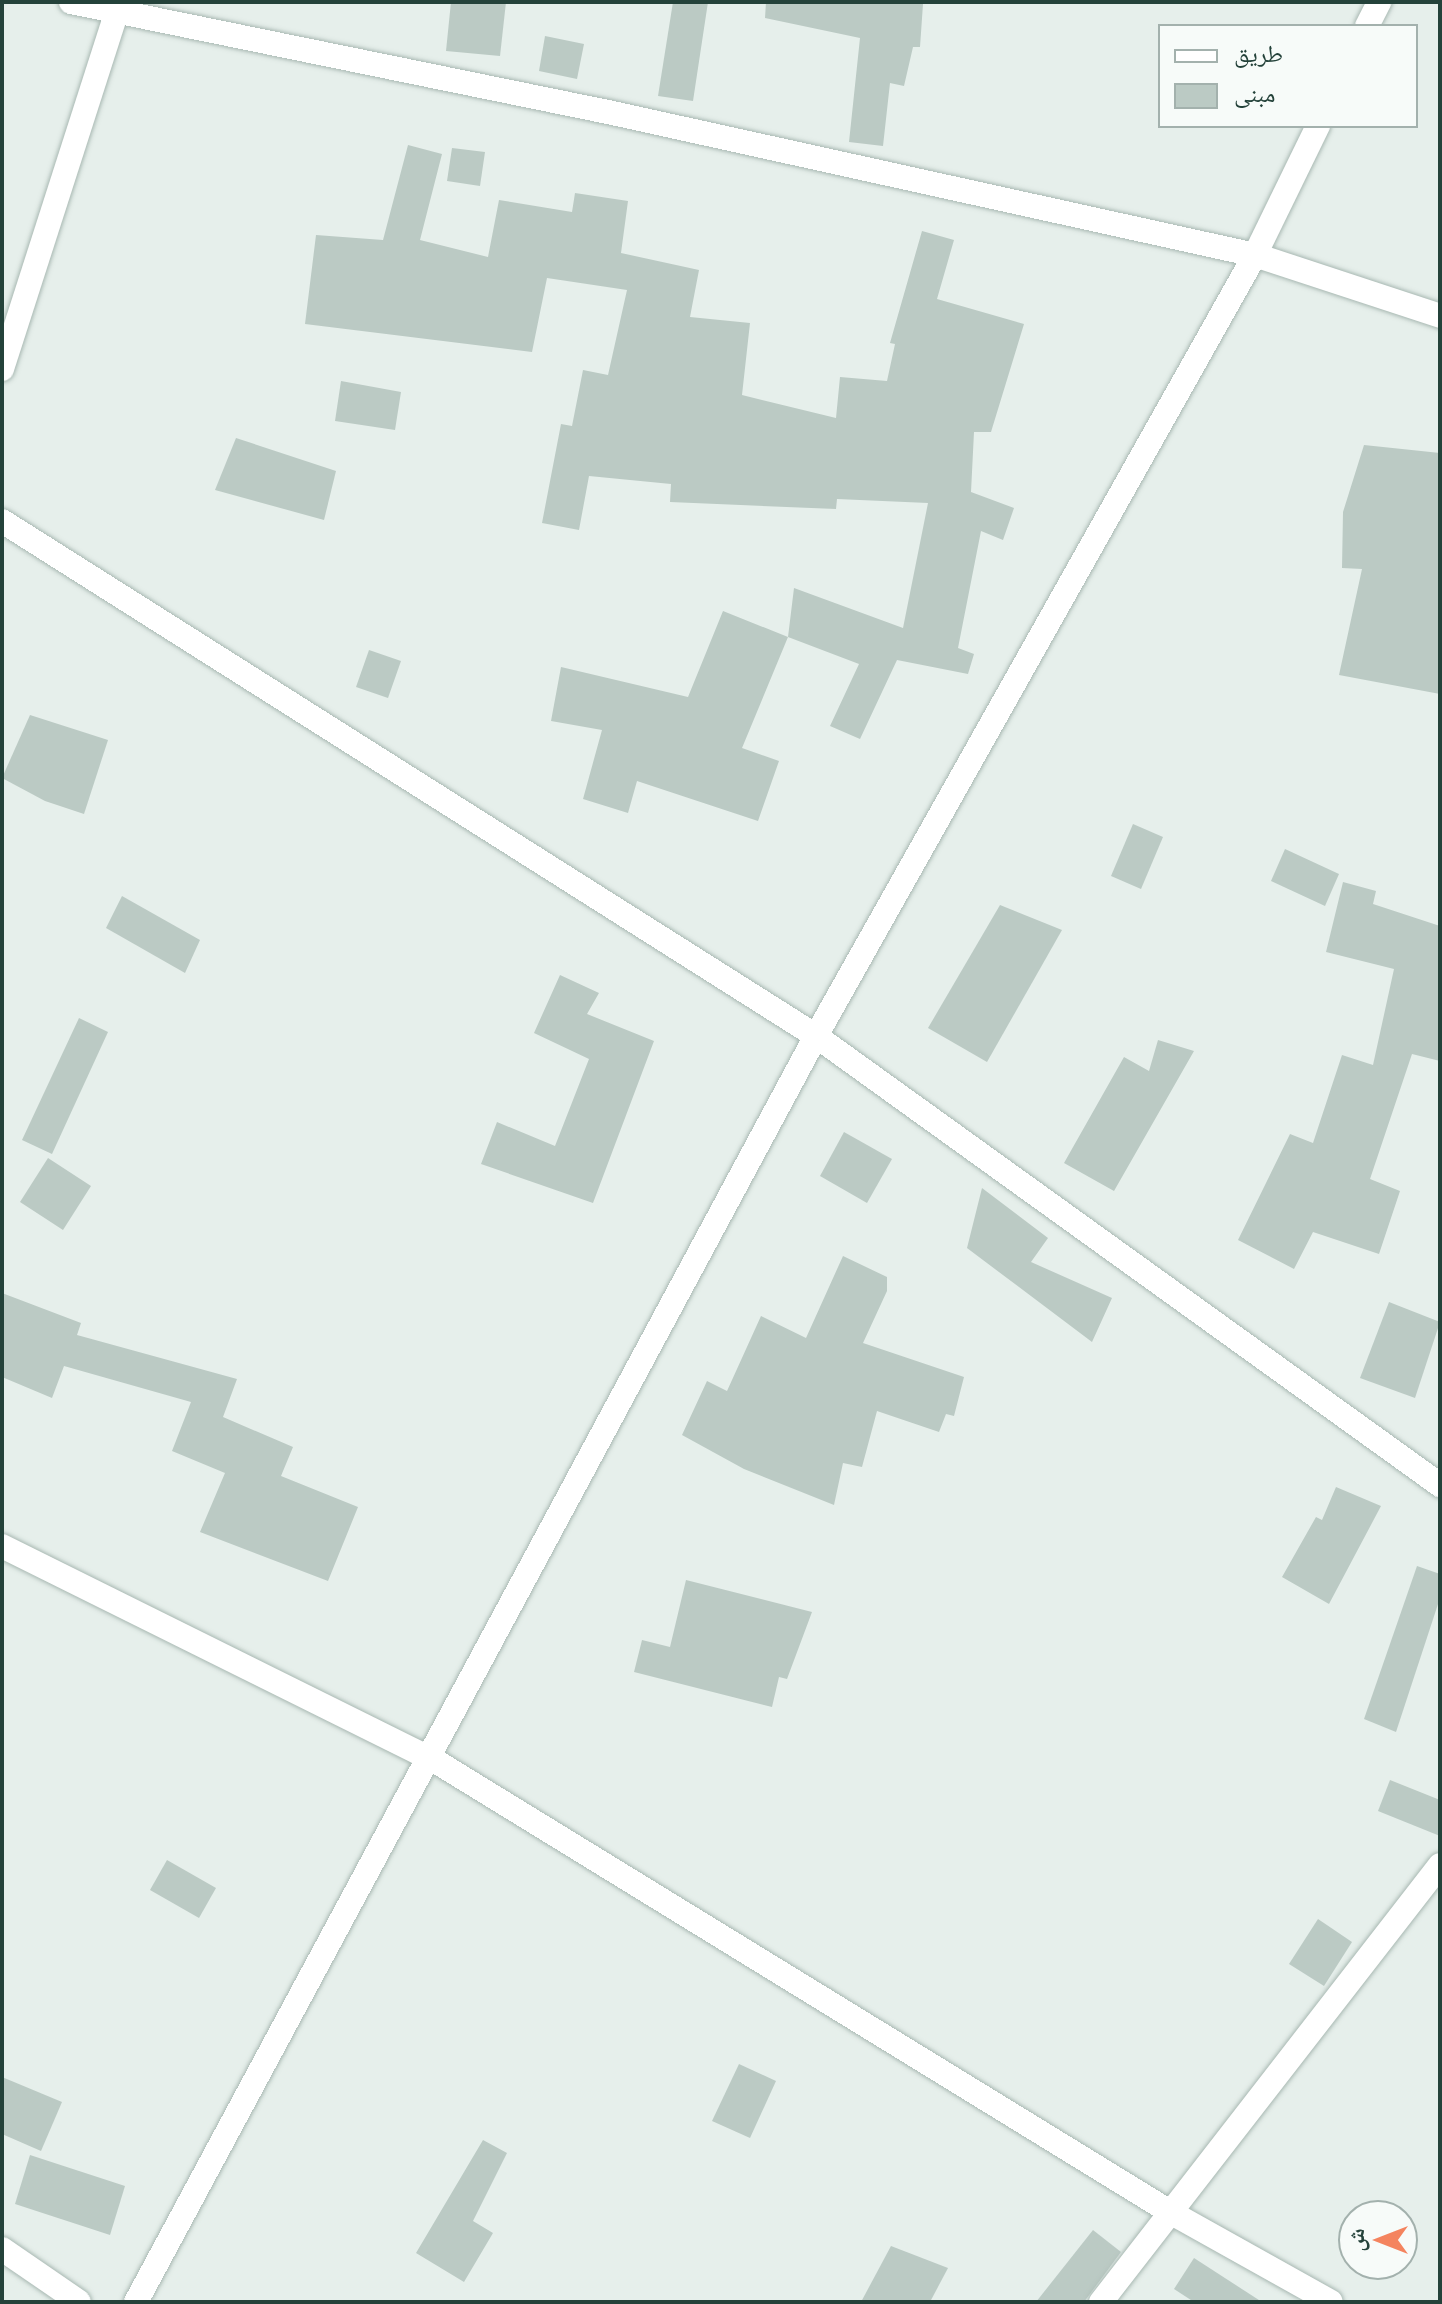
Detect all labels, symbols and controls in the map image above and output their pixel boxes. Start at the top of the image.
legend [1158,24,1418,128]
text: طريق [1234,37,1283,69]
text: مبنى [1234,77,1275,109]
north arrow [1338,2200,1418,2280]
text: ش [1341,2228,1370,2252]

